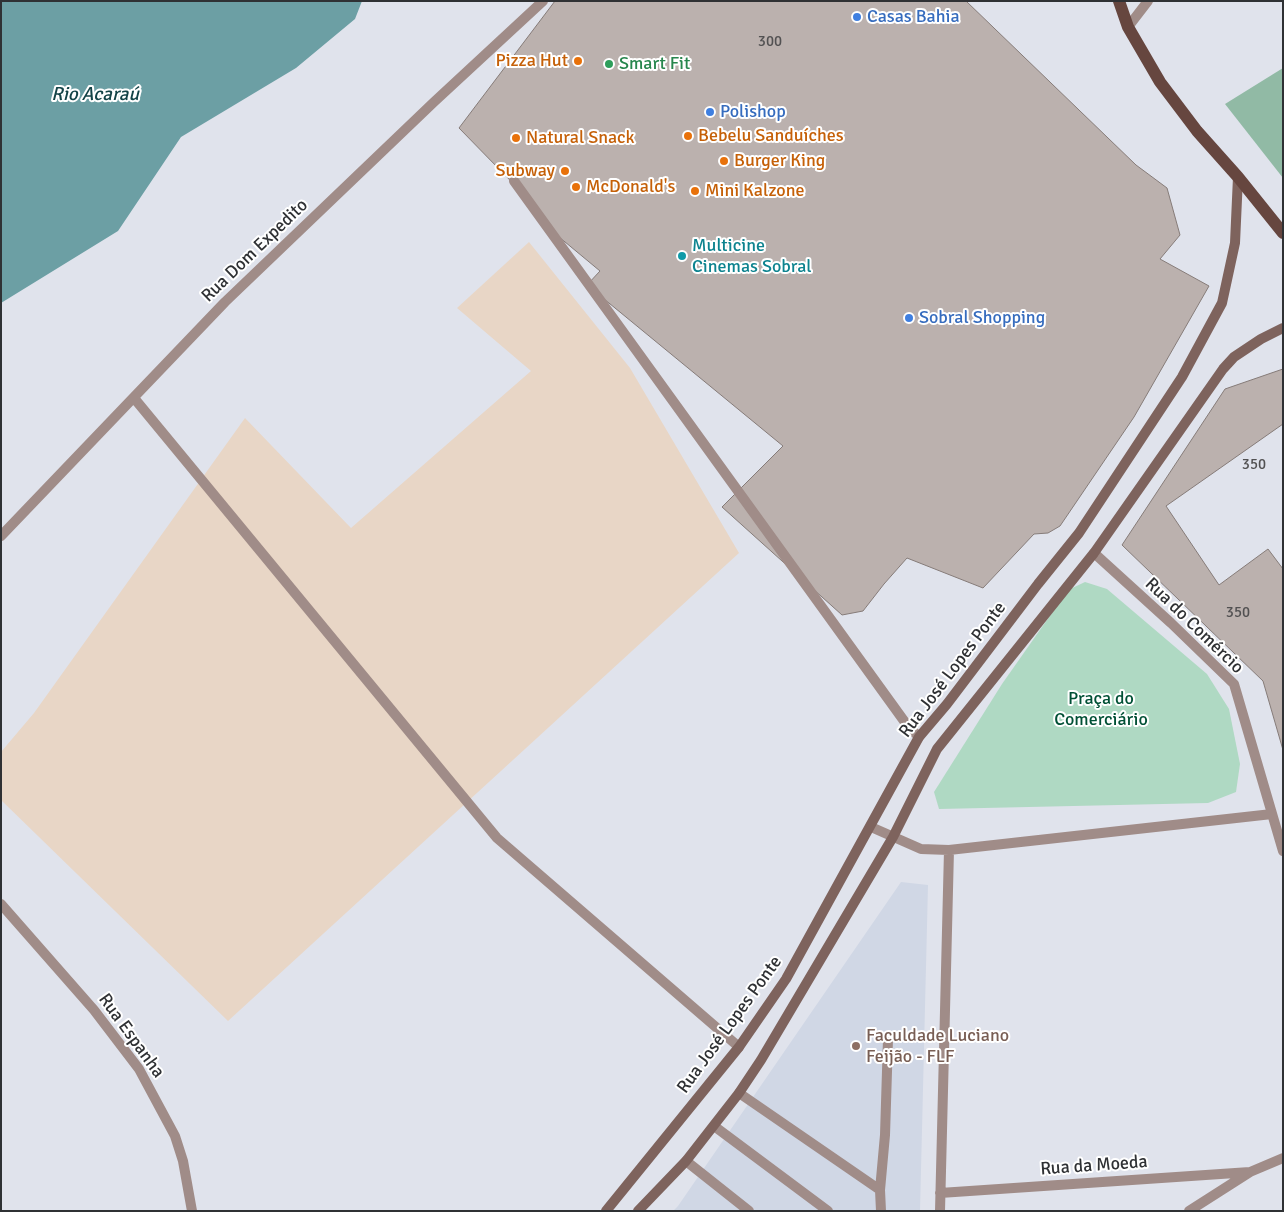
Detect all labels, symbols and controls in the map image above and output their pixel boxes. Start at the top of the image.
place label: Casas Bahia [867,6,960,28]
marker: Casas Bahia [851,11,863,23]
house number: 300 [758,33,782,51]
place label: Pizza Hut [495,50,568,72]
place label: Smart Fit [619,53,690,75]
marker: Pizza Hut [572,55,584,67]
marker: Smart Fit [603,58,615,70]
water label: Rio Acaraú [51,84,139,106]
place label: Polishop [720,101,786,123]
marker: Polishop [704,106,716,118]
place label: Bebelu Sanduíches [698,125,844,147]
place label: Natural Snack [526,127,635,149]
marker: Bebelu Sanduíches [682,130,694,142]
marker: Natural Snack [510,132,522,144]
place label: Burger King [734,150,825,172]
marker: Burger King [718,155,730,167]
place label: Subway [496,160,555,182]
marker: Subway [559,165,571,177]
place label: McDonald's [586,176,675,198]
place label: Mini Kalzone [705,180,804,202]
marker: McDonald's [570,181,582,193]
marker: Mini Kalzone [689,185,701,197]
street label: Rua Dom Expedito [197,195,313,307]
place label: Multicine Cinemas Sobral [692,235,812,278]
marker: Multicine Cinemas Sobral [676,250,688,262]
place label: Sobral Shopping [919,307,1045,329]
marker: Sobral Shopping [903,312,915,324]
house number: 350 [1242,456,1266,474]
street label: Rua do Comércio [1140,573,1248,679]
street label: Rua José Lopes Ponte [895,598,1011,742]
house number: 350 [1226,604,1250,622]
park label: Praça do Comerciário [1054,688,1148,731]
street label: Rua José Lopes Ponte [673,952,787,1098]
street label: Rua Espanha [93,990,169,1082]
place label: Faculdade Luciano Feijão - FLF [866,1025,1009,1068]
marker: Faculdade Luciano Feijão - FLF [850,1040,862,1052]
street label: Rua da Moeda [1040,1151,1148,1181]

